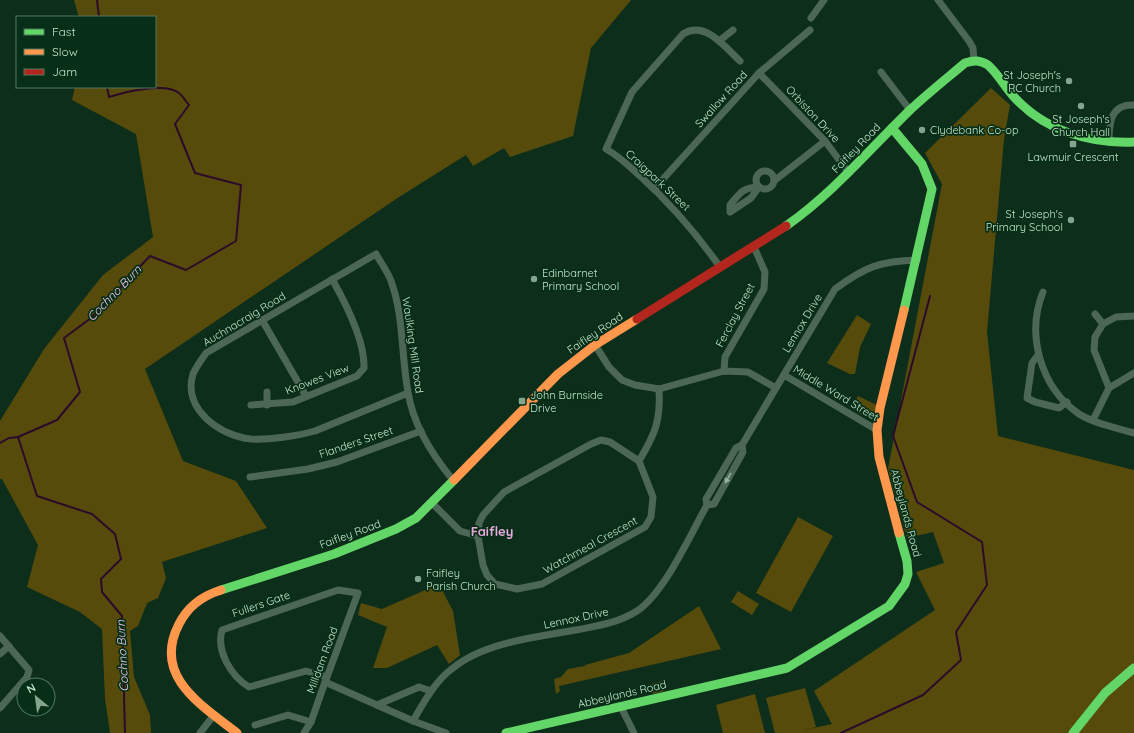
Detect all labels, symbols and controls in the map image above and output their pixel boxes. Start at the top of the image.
legend [16,16,156,88]
text: Fast [52,24,76,39]
text: Slow [52,44,78,59]
text: Jam [52,64,77,79]
street label: Swallow Road [692,68,750,130]
place label: St Joseph's RC Church [1004,68,1061,95]
marker: St Joseph's RC Church [1064,76,1074,86]
street label: Orbiston Drive [783,83,843,145]
marker: St Joseph's Church Hall [1076,101,1086,111]
place label: St Joseph's Church Hall [1052,112,1110,139]
street label: Faifley Road [829,120,883,176]
place label: Clydebank Co-op [930,123,1019,137]
marker: Clydebank Co-op [917,125,927,135]
marker: Lawmuir Crescent [1068,139,1078,149]
street label: Craigpark Street [623,146,694,214]
place label: Lawmuir Crescent [1027,150,1119,164]
place label: St Joseph's Primary School [986,207,1063,234]
marker: St Joseph's Primary School [1066,215,1076,225]
water label: Cochno Burn [84,261,145,324]
place label: Edinbarnet Primary School [542,266,619,293]
marker: Edinbarnet Primary School [529,274,539,284]
street label: Ferclay Street [712,280,758,349]
street label: Auchnacraig Road [200,289,288,349]
street label: Lennox Drive [779,291,825,355]
street label: Waulking Mill Road [399,296,427,394]
street label: Faifley Road [564,309,626,357]
street label: Knowes View [283,360,351,398]
street label: Middle Ward Street [791,362,882,424]
place label: John Burnside Drive [530,388,603,415]
marker: John Burnside Drive [517,396,527,406]
street label: Flanders Street [317,423,395,461]
street label: Abbeylands Road [888,467,924,559]
one-way arrow [725,472,732,484]
street label: Watchmeal Crescent [540,513,640,577]
street label: Faifley Road [317,516,383,552]
district label: Faifley [471,523,513,539]
place label: Faifley Parish Church [426,566,496,593]
marker: Faifley Parish Church [413,574,423,584]
street label: Fullers Gate [230,588,292,620]
street label: Lennox Drive [542,604,610,632]
water label: Cochno Burn [113,619,131,692]
street label: Milldam Road [303,625,341,695]
north arrow [16,677,56,717]
street label: Abbeylands Road [576,677,668,711]
text: N [24,680,38,696]

